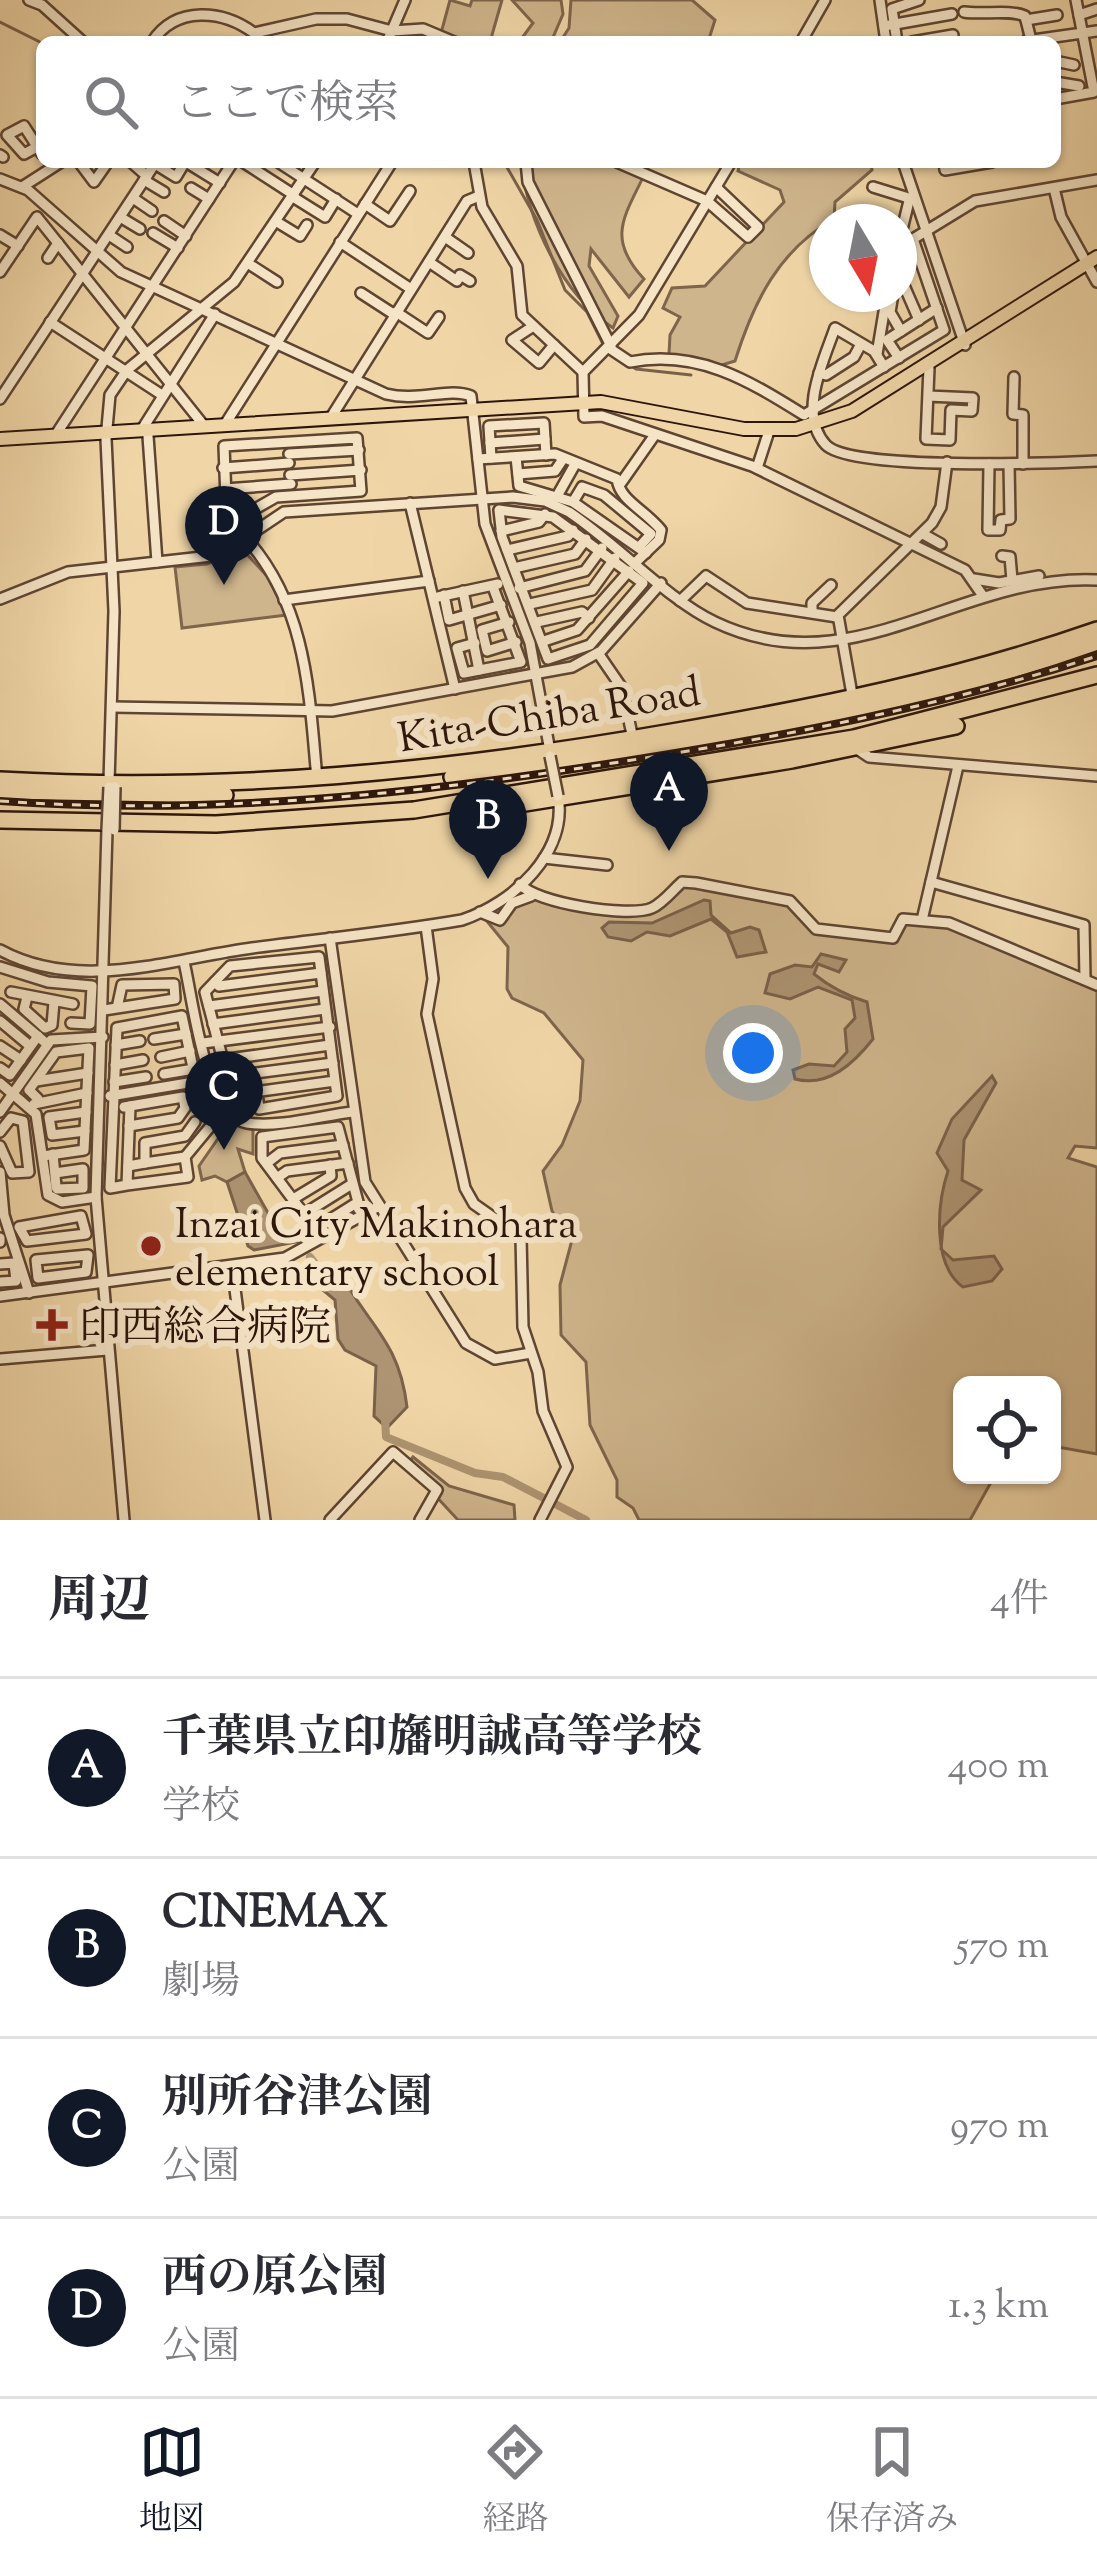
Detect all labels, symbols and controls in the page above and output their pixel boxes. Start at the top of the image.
search box [36,36,1061,168]
icon: search [78,69,144,135]
text: ここで検索 [174,74,399,139]
north arrow [809,204,917,312]
pin: D [185,486,263,585]
street label: Kita-Chiba Road [394,664,705,771]
pin: A [630,752,708,851]
pin: B [449,780,527,879]
your location [723,1023,783,1083]
pin: C [185,1051,263,1150]
place label: Inzai City Makinohara elementary school [175,1197,577,1305]
marker: Inzai City Makinohara elementary school [138,1233,164,1259]
place label: 印西総合病院 [79,1300,331,1360]
marker: 印西総合病院 [36,1309,68,1341]
map controls [953,1376,1061,1484]
button: locate [953,1376,1061,1484]
text: 周辺 [48,1567,150,1640]
text: 4件 [990,1574,1049,1630]
text: 千葉県立印旛明誠高等学校 [162,1708,702,1773]
text: A [71,1740,103,1796]
text: 400 m [948,1740,1049,1796]
text: 学校 [162,1781,240,1837]
text: CINEMAX [162,1883,388,1948]
text: B [75,1920,99,1976]
text: 570 m [956,1920,1049,1976]
text: 劇場 [162,1956,240,2012]
text: 別所谷津公園 [162,2068,432,2133]
text: C [71,2100,103,2156]
text: 970 m [950,2100,1049,2156]
text: 公園 [162,2141,240,2197]
text: 西の原公園 [162,2248,387,2313]
text: D [72,2280,102,2336]
text: 1.3 km [948,2280,1049,2336]
text: 公園 [162,2321,240,2377]
tab: 地図 [139,2419,205,2545]
tab: 経路 [482,2419,548,2545]
tab: 保存済み [826,2419,958,2545]

